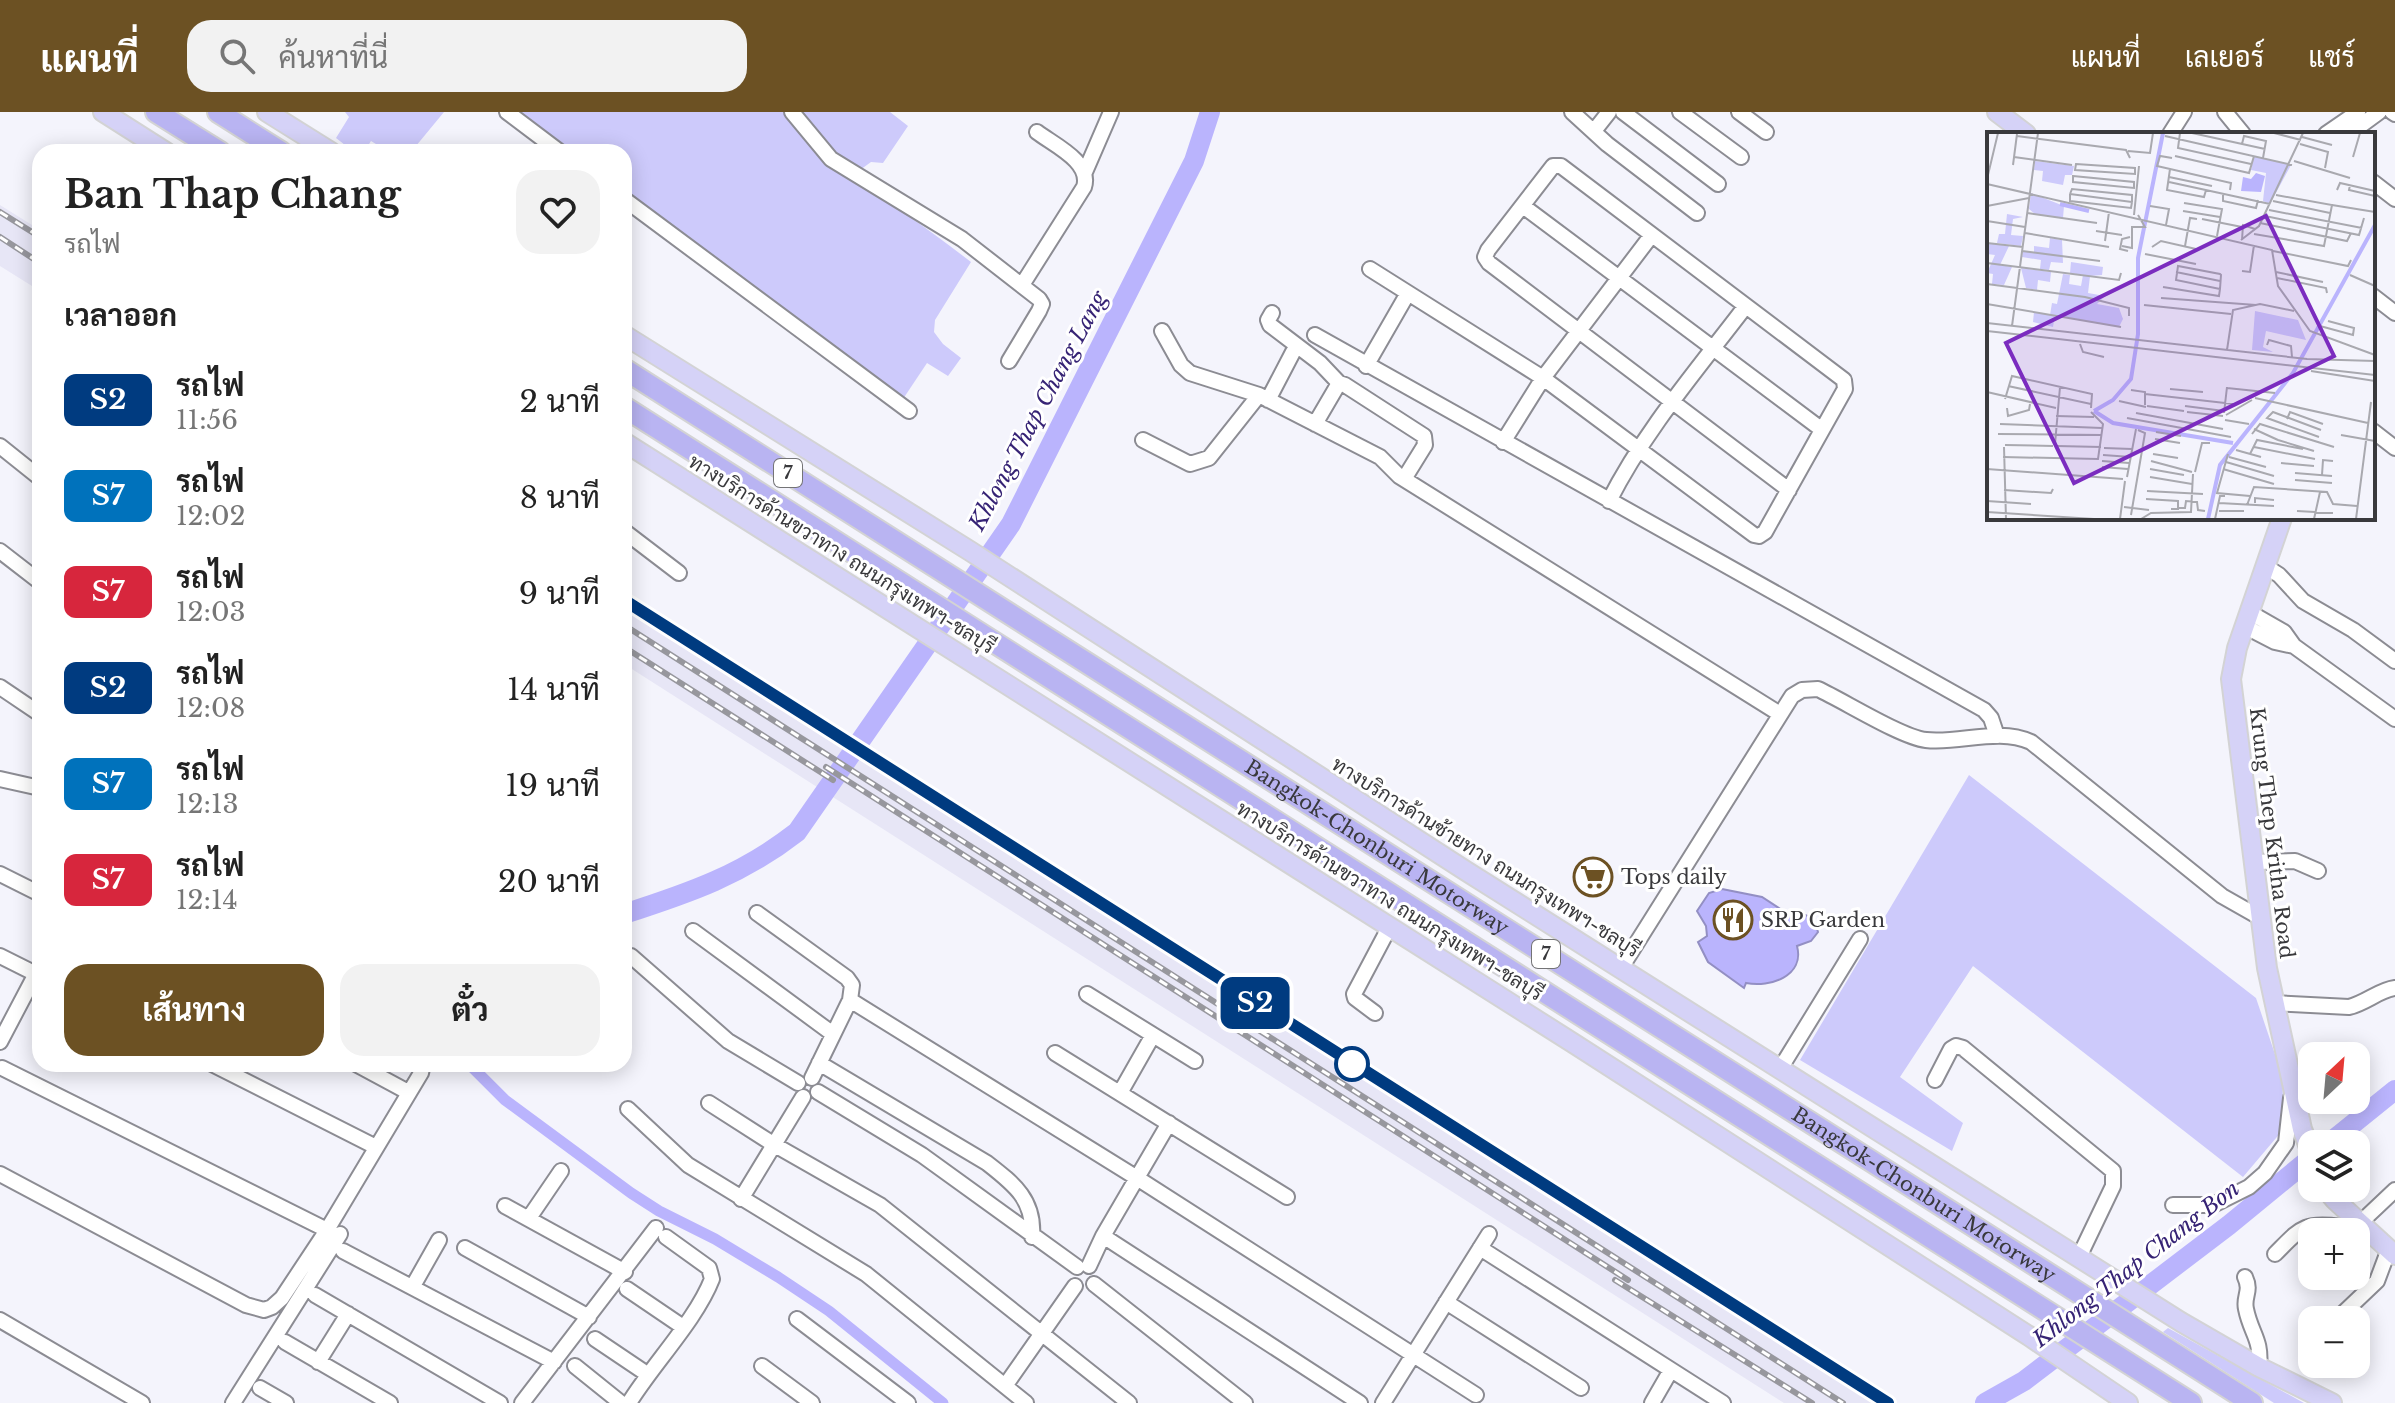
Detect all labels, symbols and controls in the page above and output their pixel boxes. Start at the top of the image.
search box [187,20,747,92]
icon: search [215,34,259,78]
text: แผนที่ [40,35,139,82]
text: ค้นหาที่นี่ [279,39,388,76]
text: แผนที่ [2071,40,2141,75]
text: เลเยอร์ [2185,40,2264,75]
text: แชร์ [2308,40,2355,75]
inset map [1987,132,2375,520]
button: heart [516,170,600,254]
text: Ban Thap Chang [64,171,401,218]
text: รถไฟ [64,228,121,260]
water label: Khlong Thap Chang Lang [963,285,1114,536]
text: เวลาออก [64,297,177,334]
text: รถไฟ [176,367,245,404]
text: S2 [90,382,126,417]
text: 2 นาที [520,383,600,420]
text: 11:56 [176,404,238,436]
street label: ทางบริการด้านขวาทาง ถนนกรุงเทพฯ-ชลบุรี [683,448,1000,660]
road number: 7 [774,459,802,487]
text: รถไฟ [176,463,245,500]
text: S7 [91,478,125,513]
text: 8 นาที [520,479,600,516]
text: 12:02 [176,500,246,532]
text: รถไฟ [176,559,245,596]
text: S7 [91,574,125,609]
text: 9 นาที [519,575,600,612]
text: 12:03 [176,596,246,628]
text: รถไฟ [176,655,245,692]
text: S2 [90,670,126,705]
text: 14 นาที [507,671,600,708]
text: 12:08 [176,692,245,724]
street label: Krung Thep Kritha Road [2245,706,2299,960]
text: รถไฟ [176,751,245,788]
street label: ทางบริการด้านซ้ายทาง ถนนกรุงเทพฯ-ชลบุรี [1327,751,1645,964]
street label: Bangkok-Chonburi Motorway [1241,755,1514,940]
text: S7 [91,766,125,801]
text: 19 นาที [505,767,600,804]
text: 12:13 [176,788,239,820]
street label: ทางบริการด้านขวาทาง ถนนกรุงเทพฯ-ชลบุรี [1231,795,1548,1007]
text: รถไฟ [176,847,245,884]
supermarket icon: Tops daily [1572,856,1614,898]
text: S7 [91,862,125,897]
text: 20 นาที [498,863,600,900]
place label: Tops daily [1621,865,1727,889]
text: 12:14 [176,884,238,916]
restaurant icon: SRP Garden [1712,899,1754,941]
place label: SRP Garden [1761,908,1885,932]
road number: 7 [1532,940,1560,968]
button: เส้นทาง [64,964,324,1056]
button: ตั๋ว [340,964,600,1056]
line badge: S2 [1219,977,1291,1029]
text: S2 [1237,985,1273,1020]
north arrow [2298,1042,2370,1114]
map controls [2298,1042,2370,1378]
unlabelled marker [1335,1047,1369,1081]
street label: Bangkok-Chonburi Motorway [1788,1102,2061,1287]
button: layers [2298,1130,2370,1202]
water label: Khlong Thap Chang Bon [2026,1175,2245,1354]
button: + [2298,1218,2370,1290]
button: − [2298,1306,2370,1378]

